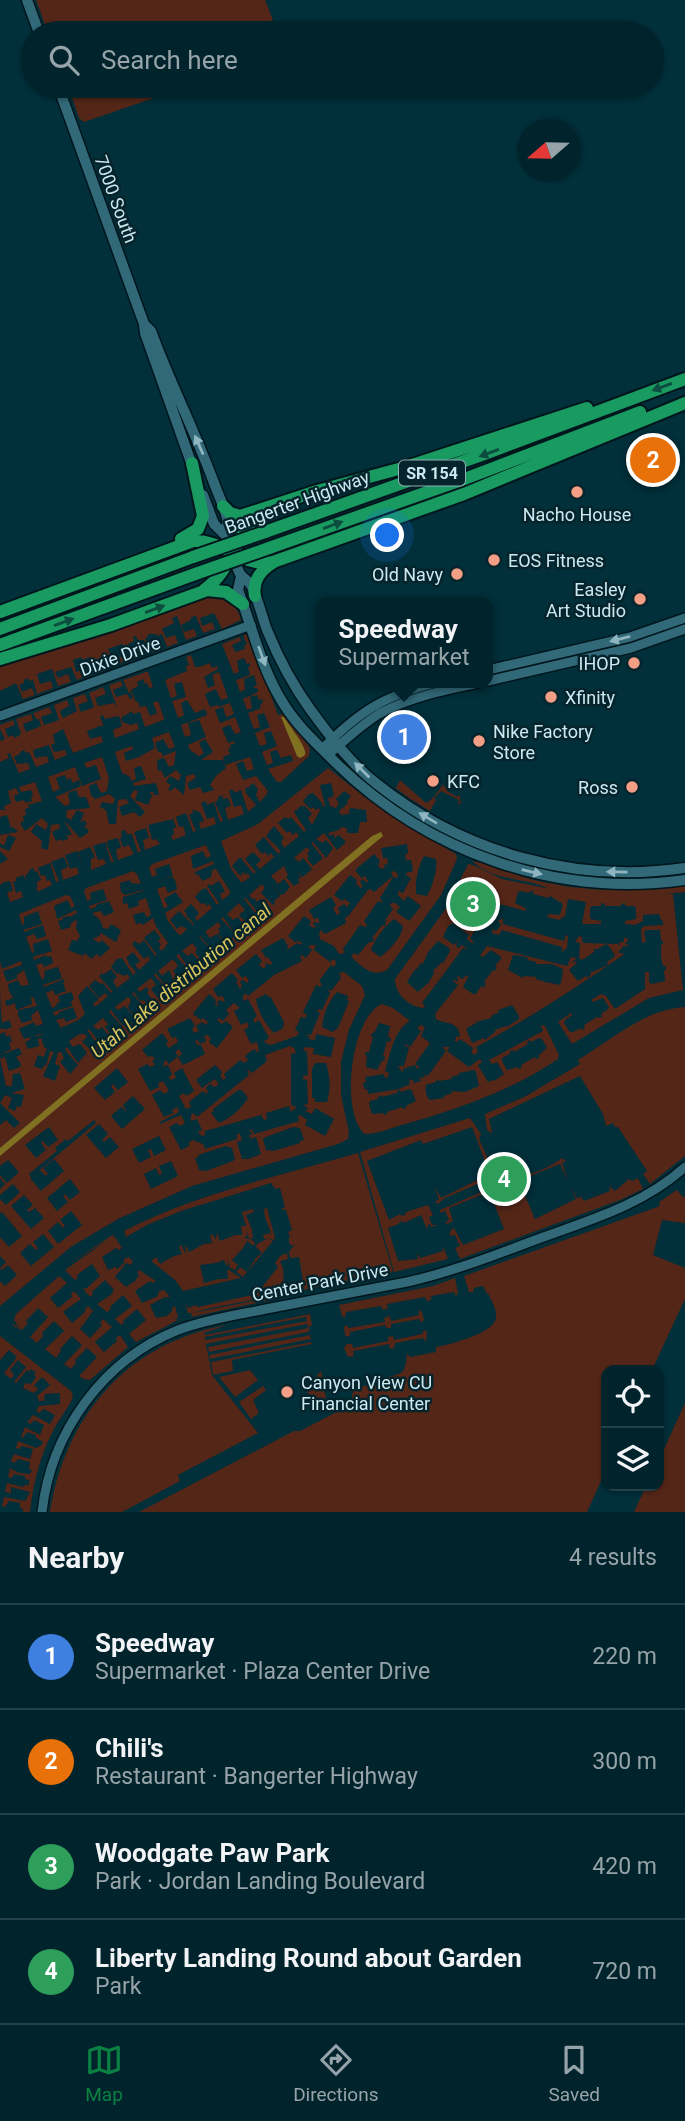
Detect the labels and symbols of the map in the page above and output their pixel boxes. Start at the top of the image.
north arrow [517,119,580,182]
street label: 7000 South [90,152,142,246]
one-way arrow [652,382,673,393]
pin: 2 [630,434,676,486]
one-way arrow [193,435,205,455]
one-way arrow [478,447,499,458]
road number: SR 154 [399,460,465,486]
street label: Bangerter Highway [222,466,372,538]
marker: Nacho House [569,484,585,500]
place label: Nacho House [523,504,631,525]
your location [370,518,404,552]
one-way arrow [323,519,344,530]
place label: EOS Fitness [508,550,604,571]
marker: EOS Fitness [486,552,502,568]
place label: Old Navy [372,564,443,585]
marker: Old Navy [449,566,465,582]
place label: Easley Art Studio [546,579,626,621]
marker: Easley Art Studio [632,591,648,607]
one-way arrow [144,603,165,614]
one-way arrow [54,616,75,627]
street label: Dixie Drive [77,632,163,680]
one-way arrow [609,634,631,645]
one-way arrow [257,645,268,666]
place label: IHOP [579,653,620,674]
marker: IHOP [626,655,642,671]
place label: Xfinity [565,687,615,708]
marker: Xfinity [543,689,559,705]
pin: 1 [381,711,427,763]
place label: Nike Factory Store [493,721,593,763]
marker: Nike Factory Store [471,733,487,749]
one-way arrow [354,763,371,779]
place label: KFC [447,771,480,792]
marker: KFC [425,773,441,789]
place label: Ross [578,777,618,798]
marker: Ross [624,779,640,795]
one-way arrow [419,812,438,824]
one-way arrow [521,867,543,878]
one-way arrow [606,867,628,878]
pin: 3 [450,878,496,930]
water label: Utah Lake distribution canal [86,899,276,1063]
pin: 4 [481,1153,527,1205]
street label: Center Park Drive [250,1258,390,1306]
place label: Canyon View CU Financial Center [301,1372,432,1414]
marker: Canyon View CU Financial Center [279,1384,295,1400]

